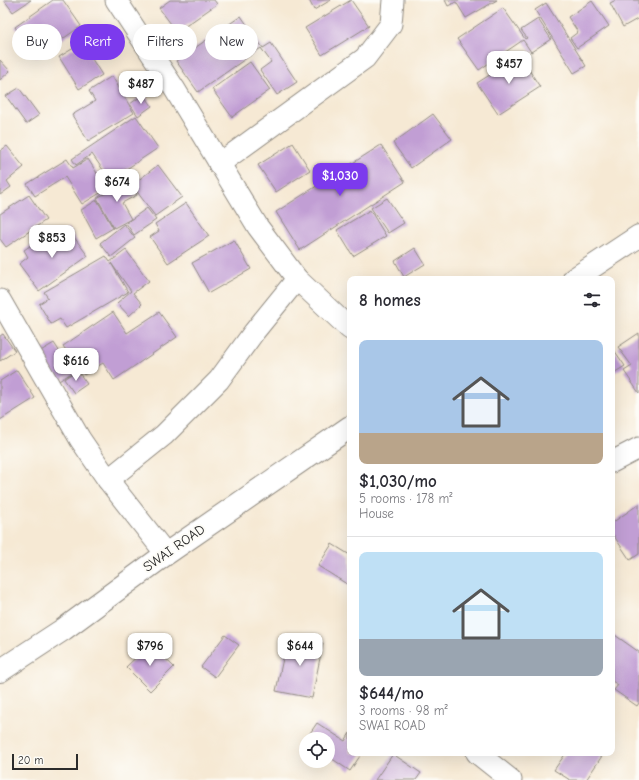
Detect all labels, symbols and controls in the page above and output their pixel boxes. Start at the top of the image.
chip: Buy [12,24,62,60]
chip: Rent [70,24,125,60]
chip: Filters [133,24,197,60]
chip: New [205,24,258,60]
pin: $457 [485,51,533,85]
text: $457 [496,56,522,71]
pin: $487 [117,71,165,105]
text: $487 [128,76,154,91]
pin: $1,030 [307,163,373,197]
text: $1,030 [322,168,358,183]
pin: $674 [93,169,141,203]
text: $674 [104,174,130,189]
pin: $853 [28,225,76,259]
text: $853 [38,230,66,245]
icon: filters [581,289,603,311]
text: 8 homes [359,291,421,310]
pin: $616 [52,348,100,382]
text: $616 [63,353,89,368]
icon: home [445,366,517,438]
text: $1,030/mo [359,472,437,491]
text: 5 rooms · 178 m² [359,491,452,506]
text: House [359,506,394,521]
street label: SWAI ROAD [140,520,208,576]
icon: home [445,578,517,650]
pin: $796 [126,633,174,667]
pin: $644 [276,633,324,667]
text: $796 [136,638,164,653]
text: $644 [287,638,313,653]
text: $644/mo [359,684,424,703]
text: 3 rooms · 98 m² [359,703,448,718]
text: SWAI ROAD [359,718,426,733]
map controls [299,732,335,768]
button: locate [299,732,335,768]
scale bar [12,752,78,771]
text: 20 m [18,754,43,767]

